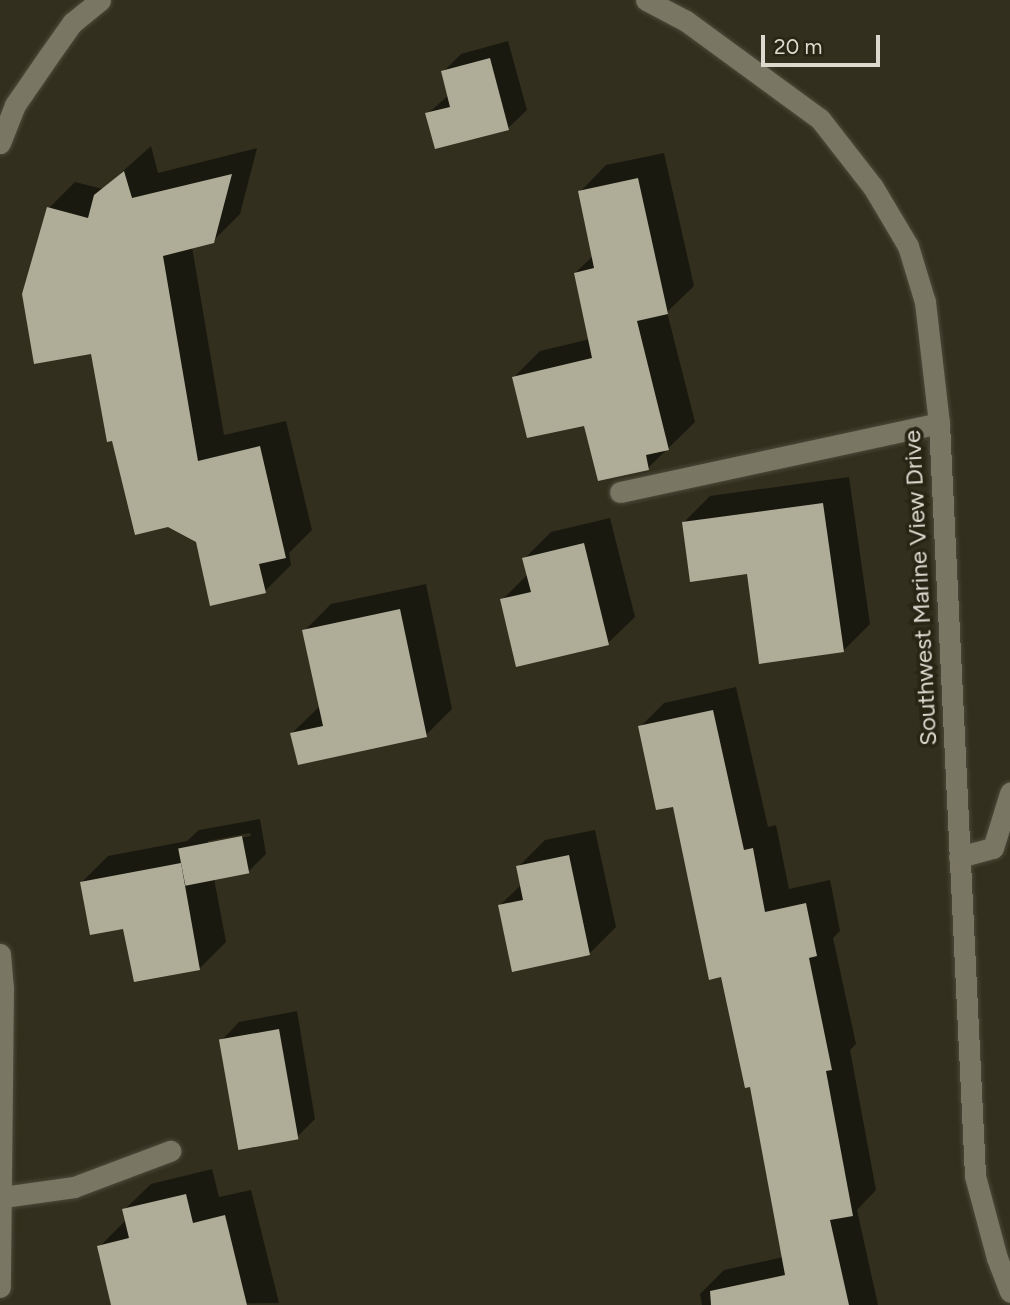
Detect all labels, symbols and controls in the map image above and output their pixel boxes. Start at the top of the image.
scale bar [765,21,884,65]
text: 20 m [774,34,822,59]
street label: Southwest Marine View Drive [897,429,943,747]

